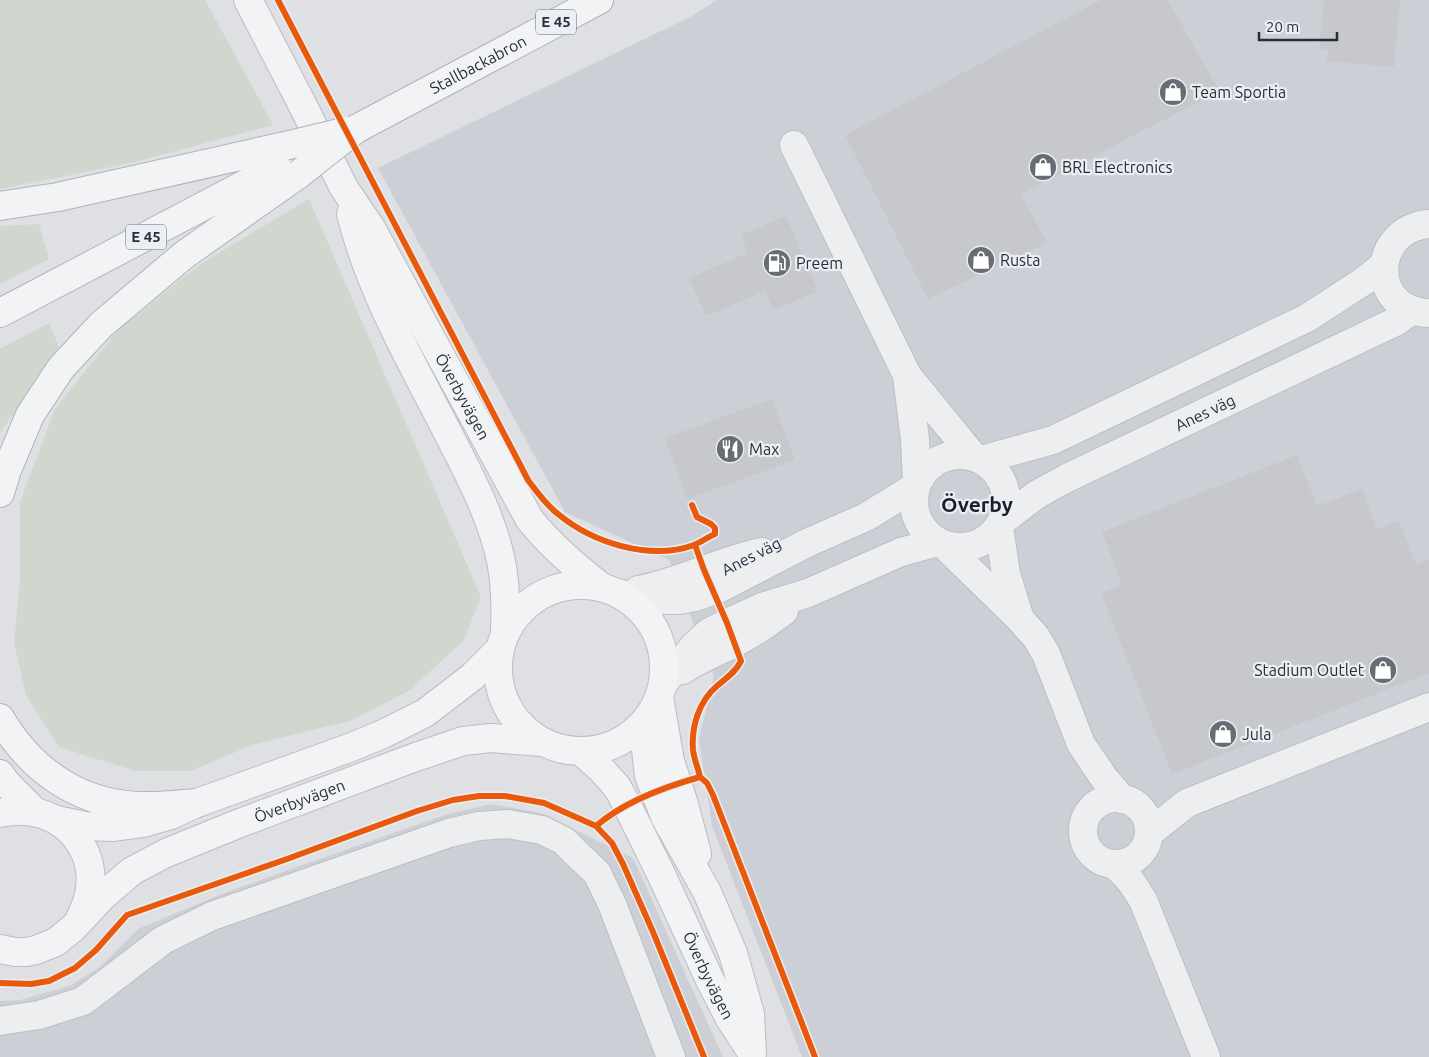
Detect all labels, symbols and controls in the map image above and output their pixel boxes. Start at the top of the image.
road number: E 45 [536,10,576,34]
scale bar [1259,10,1336,42]
text: 20 m [1266,18,1299,35]
street label: Stallbackabron [427,31,529,97]
shop icon: Team Sportia [1158,77,1188,107]
place label: Team Sportia [1192,83,1286,101]
shop icon: BRL Electronics [1028,152,1058,182]
place label: BRL Electronics [1062,158,1173,176]
road number: E 45 [126,224,166,250]
shop icon: Rusta [966,245,996,275]
fuel station icon: Preem [762,248,792,278]
place label: Rusta [1000,251,1041,269]
place label: Preem [796,254,843,272]
street label: Överbyvägen [432,350,493,443]
street label: Anes väg [1172,390,1238,434]
restaurant icon: Max [715,434,745,464]
place label: Max [749,440,779,458]
district label: Överby [941,492,1013,516]
street label: Anes väg [718,533,784,579]
shop icon: Stadium Outlet [1368,655,1398,685]
place label: Stadium Outlet [1254,661,1365,679]
shop icon: Jula [1208,719,1238,749]
place label: Jula [1242,725,1271,743]
street label: Överbyvägen [251,775,347,826]
street label: Överbyvägen [680,928,738,1022]

